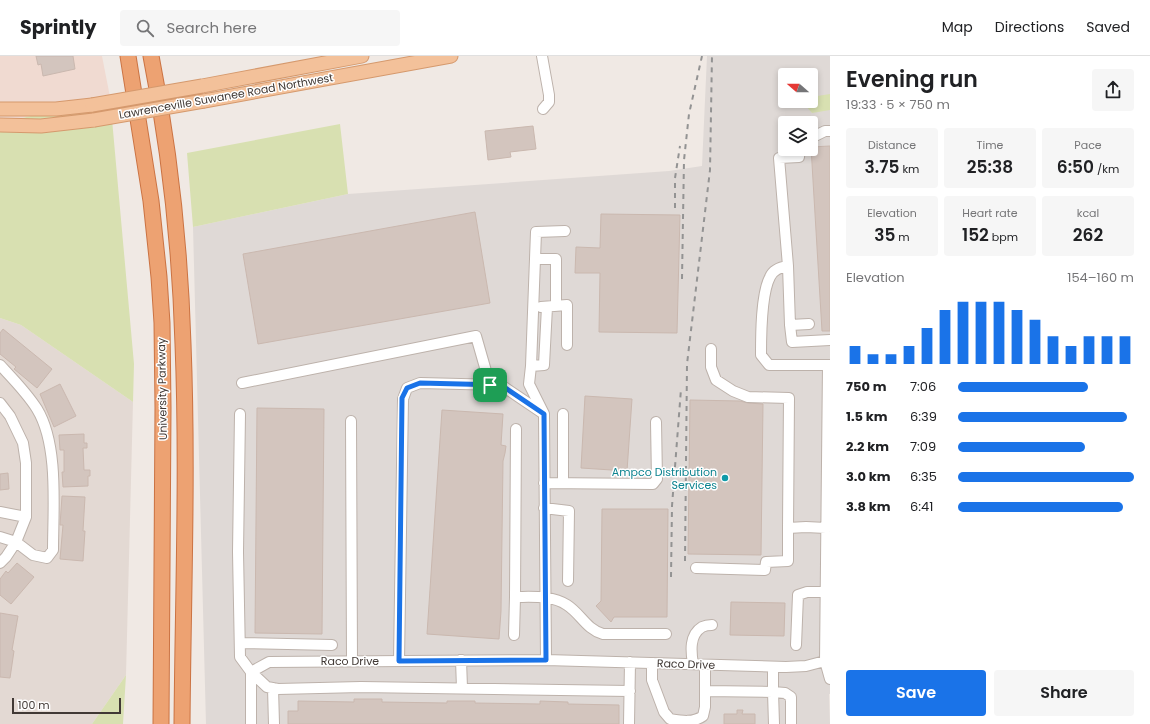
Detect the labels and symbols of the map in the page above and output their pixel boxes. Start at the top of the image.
north arrow [778,68,818,108]
street label: Lawrenceville Suwanee Road Northwest [118,69,334,123]
street label: University Parkway [153,337,171,440]
pin [473,368,507,402]
place label: Ampco Distribution Services [612,464,717,493]
marker: Ampco Distribution Services [720,473,730,483]
street label: Raco Drive [321,653,379,669]
street label: Raco Drive [657,655,716,673]
scale bar [12,696,121,715]

